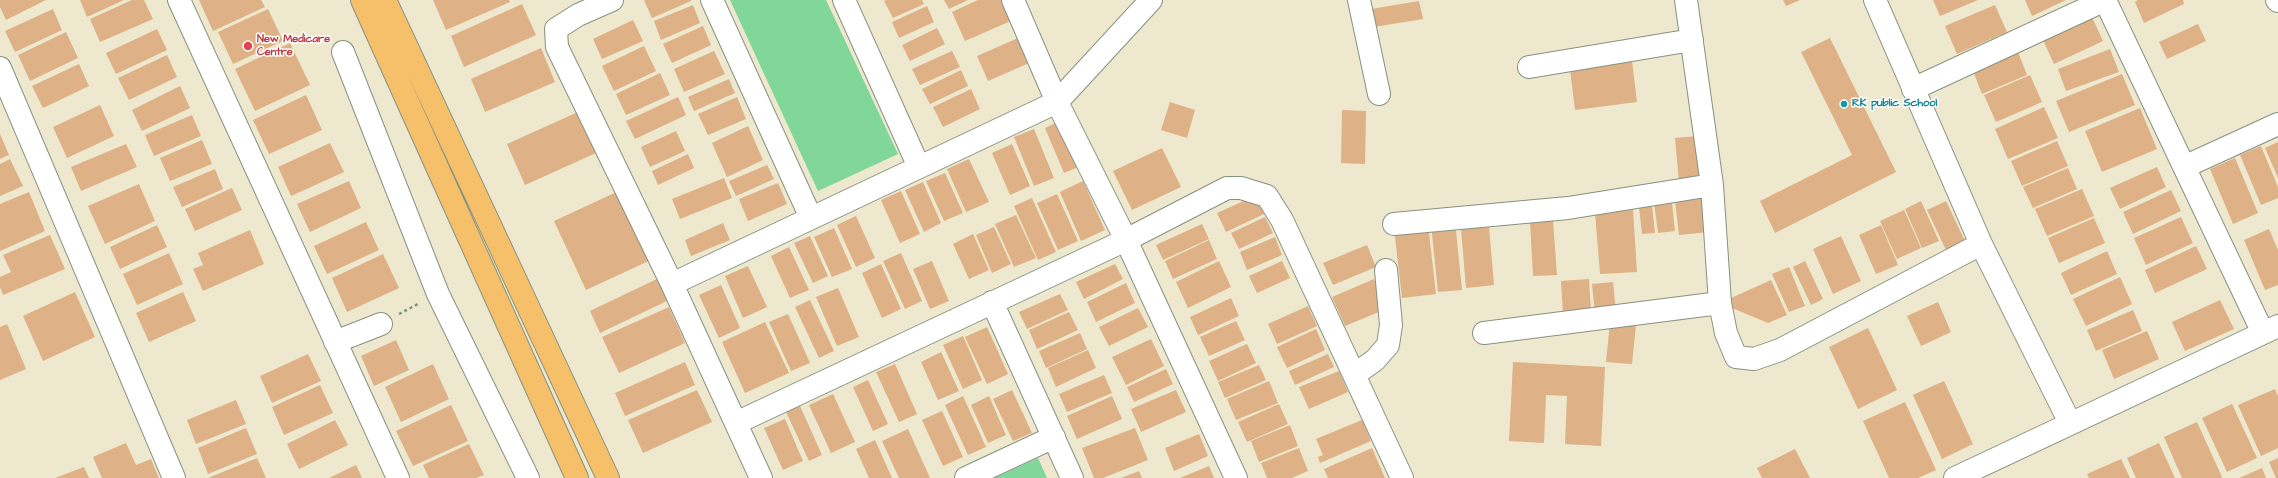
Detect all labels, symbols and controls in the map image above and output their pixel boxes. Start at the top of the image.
place label: New Medicare Centre [257,33,330,59]
marker: New Medicare Centre [242,40,254,52]
place label: RK public School [1852,97,1937,111]
marker: RK public School [1839,99,1849,109]

